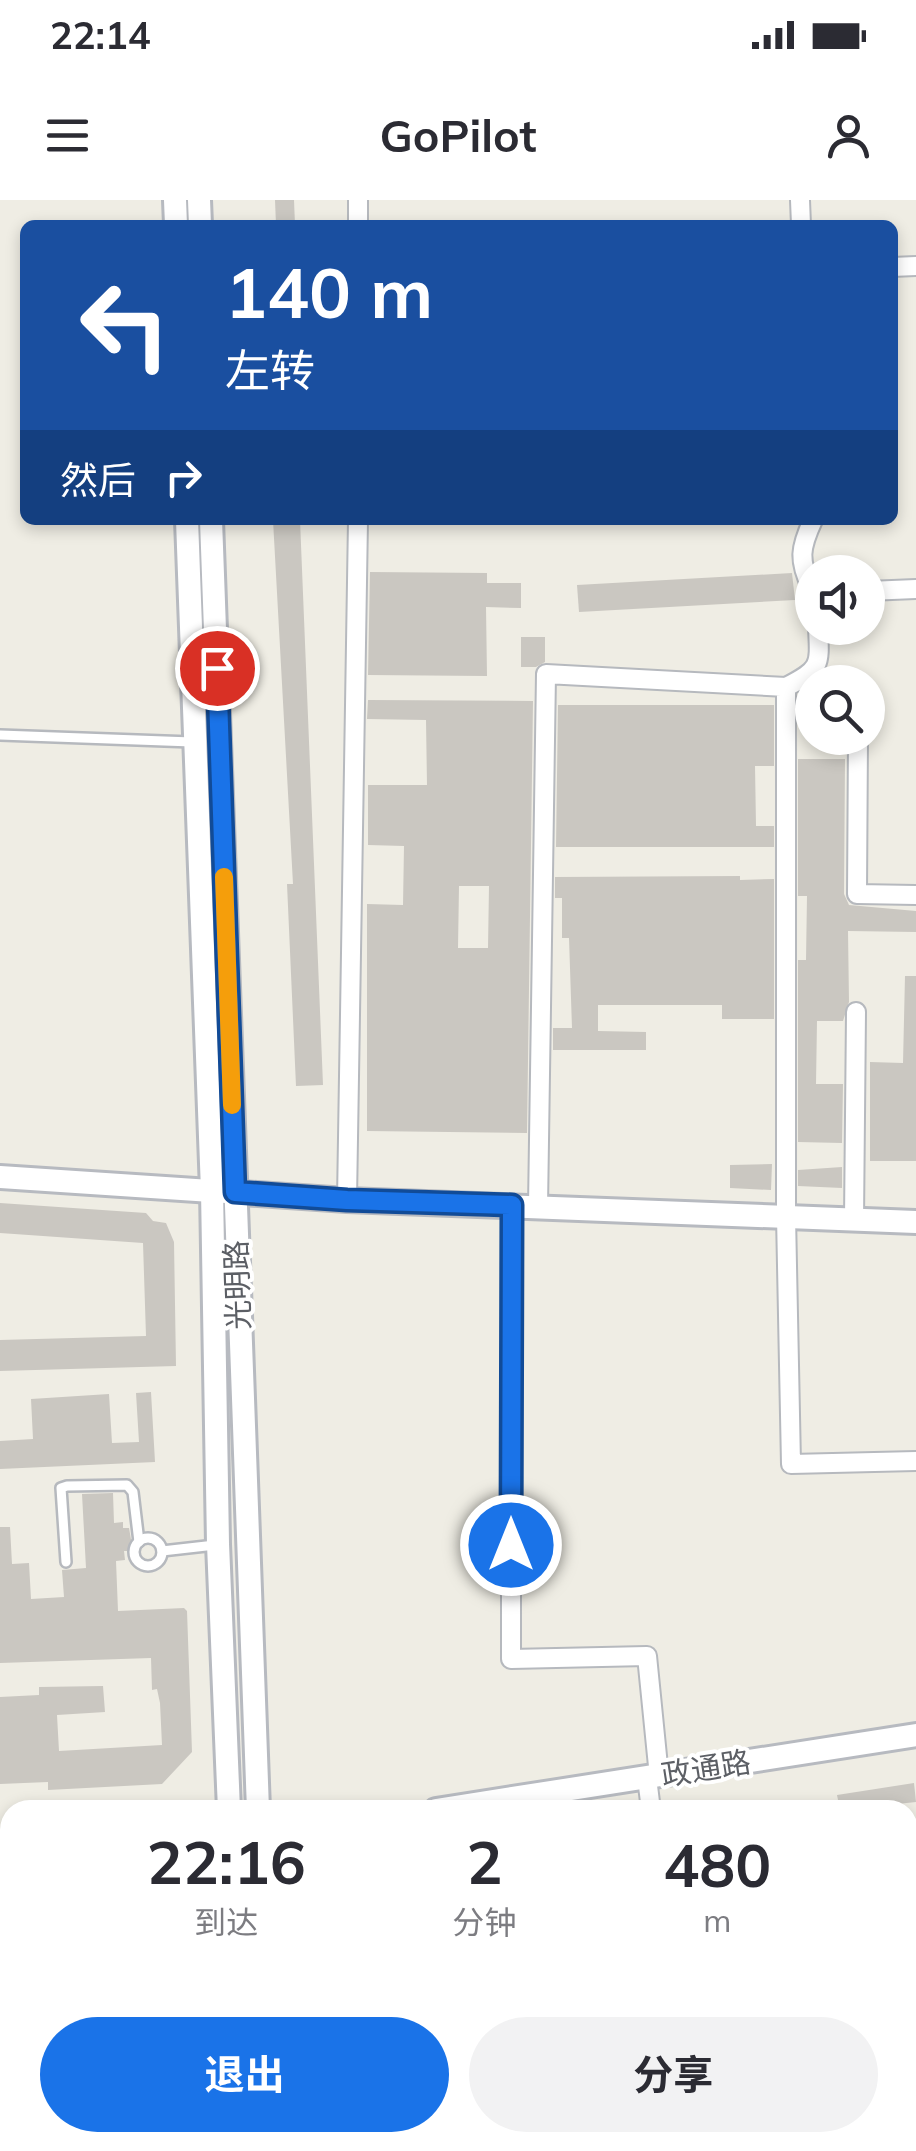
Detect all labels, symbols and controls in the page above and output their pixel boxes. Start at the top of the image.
text: 22:14 [50,11,151,59]
text: GoPilot [380,107,536,163]
icon: menu [40,108,95,163]
icon: person [821,108,876,163]
text: 140 m [225,248,433,336]
icon: left [60,260,190,390]
text: 左转 [225,342,315,398]
icon: right [156,450,211,505]
text: 然后 [60,456,136,504]
map controls [795,555,885,755]
button: sound [795,555,885,645]
pin [175,626,260,711]
icon: arrive [190,641,245,696]
button: search [795,665,885,755]
street label: 光明路 [216,1239,258,1331]
position arrow [459,1493,563,1597]
street label: 政通路 [658,1742,753,1794]
text: 22:16 [147,1824,306,1899]
text: 2 [466,1824,502,1899]
text: 480 [663,1827,771,1902]
text: m [703,1900,731,1940]
text: 到达 [194,1902,258,1942]
text: 分钟 [452,1902,516,1942]
button: 退出 [40,2017,449,2132]
button: 分享 [469,2017,878,2132]

